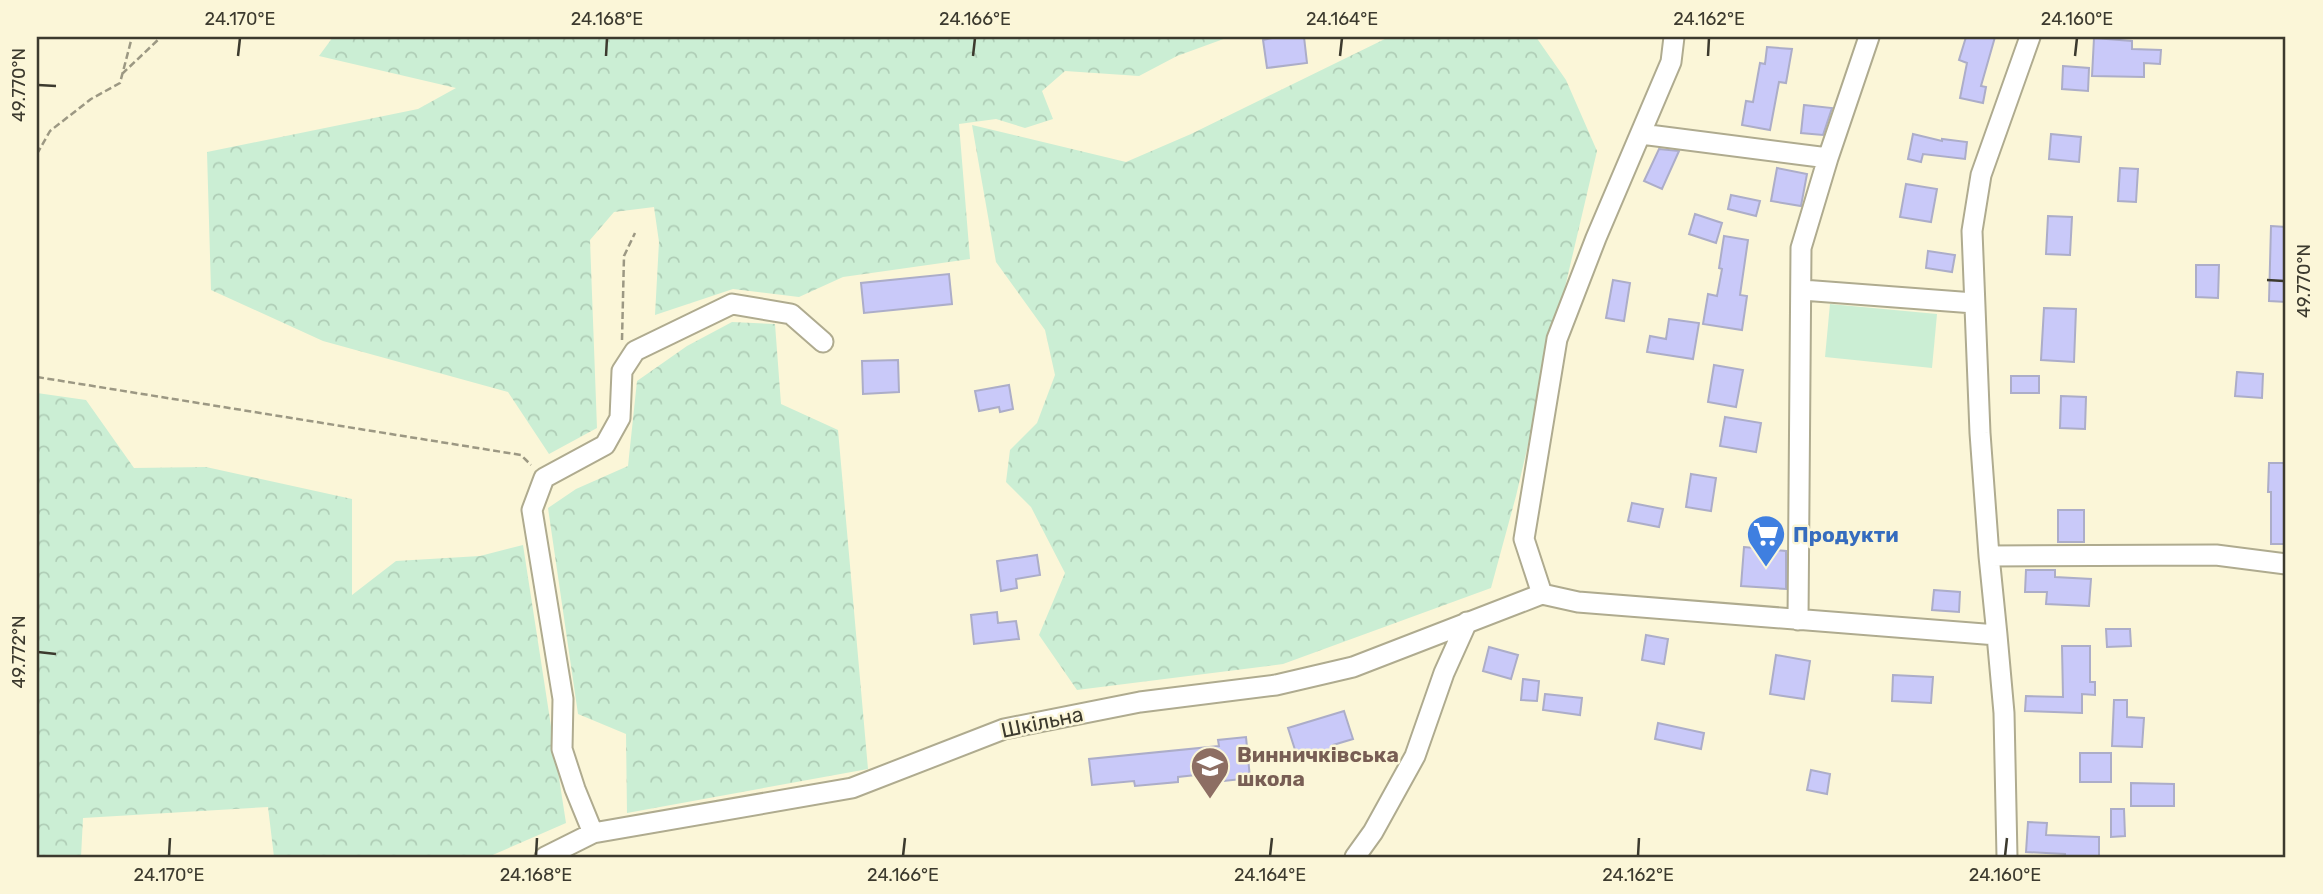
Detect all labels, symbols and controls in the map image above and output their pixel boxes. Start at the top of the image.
text: 24.170°E [205,8,275,30]
text: 24.168°E [571,8,643,30]
text: 24.166°E [939,8,1011,30]
text: 24.164°E [1306,8,1378,30]
text: 24.162°E [1673,8,1745,30]
text: 24.160°E [2041,8,2113,30]
text: 49.770°N [8,48,30,122]
text: 49.770°N [2293,244,2315,318]
supermarket icon: Продукти [1745,513,1787,568]
place label: Продукти [1793,522,1899,547]
text: 49.772°N [8,615,30,689]
street label: Шкільна [999,701,1085,743]
place label: Винничківська школа [1237,742,1399,791]
school or university icon: Винничківська школа [1189,745,1231,800]
text: 24.170°E [134,864,204,886]
text: 24.168°E [500,864,572,886]
text: 24.166°E [867,864,939,886]
text: 24.164°E [1234,864,1306,886]
text: 24.162°E [1602,864,1674,886]
text: 24.160°E [1969,864,2041,886]

